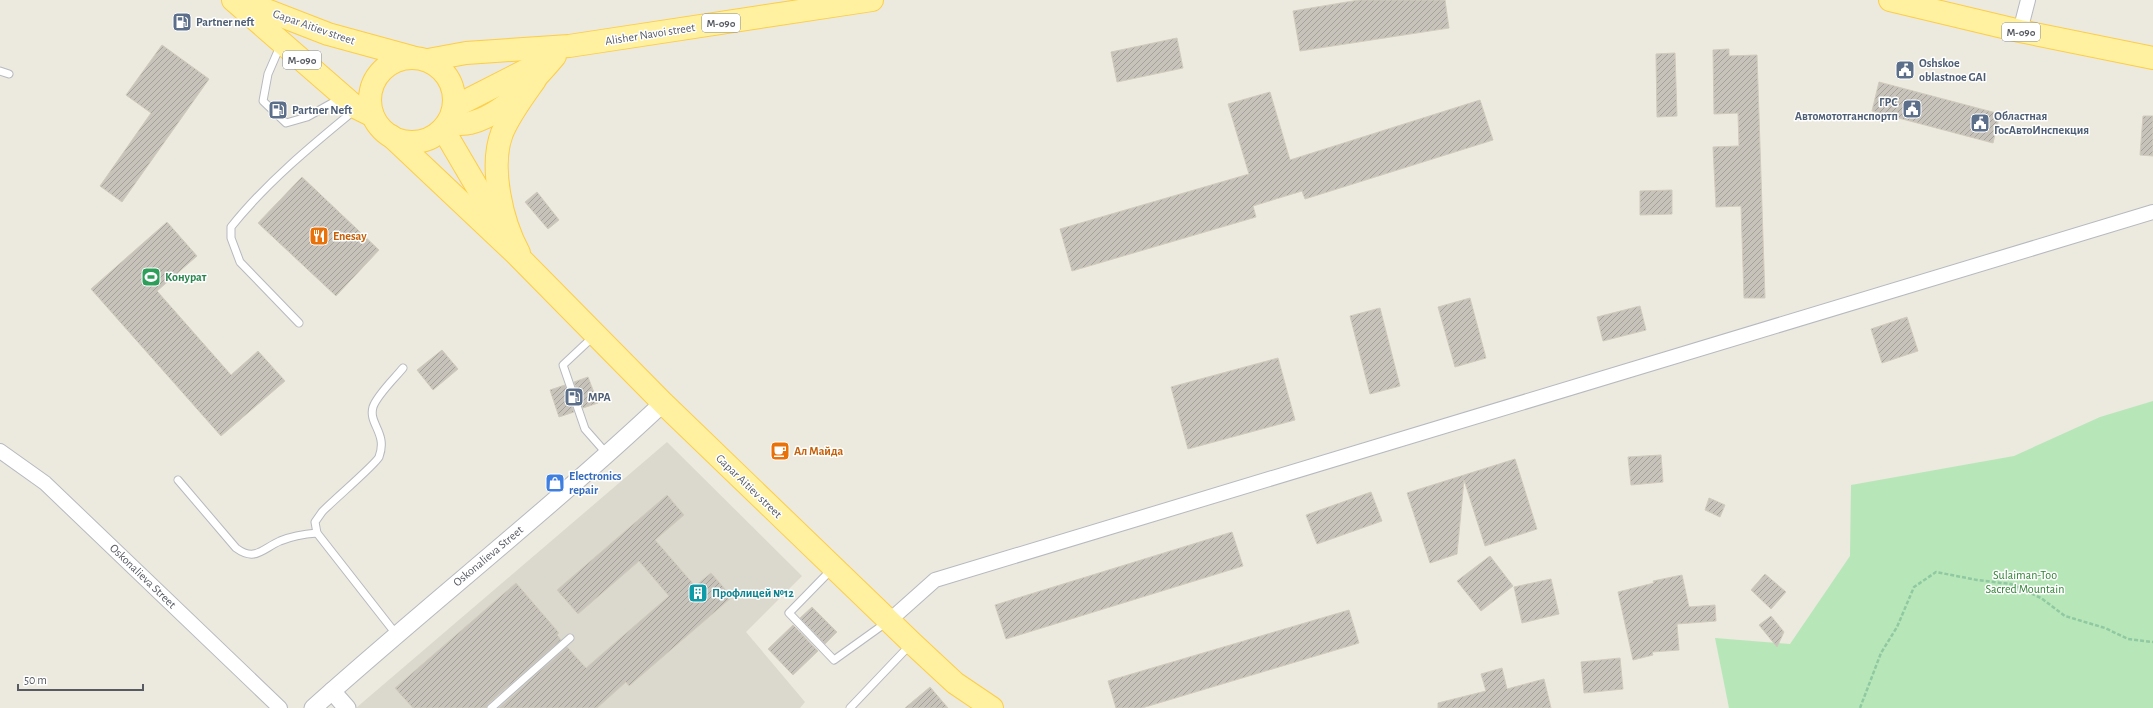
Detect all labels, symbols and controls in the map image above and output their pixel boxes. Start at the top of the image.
street label: Gapar Aitiev street [271,7,357,47]
fuel station icon: Partner neft [171,11,193,33]
road number: М-090 [702,14,740,32]
place label: Partner neft [196,16,254,28]
street label: Alisher Navoi street [604,21,696,47]
road number: М-090 [2002,23,2040,41]
road number: М-090 [283,51,321,69]
place label: Oshskoe oblastnoe GAI [1919,57,1986,83]
public building icon: Oshskoe oblastnoe GAI [1894,59,1916,81]
place label: ГРС Автомототганспортп [1795,96,1898,122]
public building icon: ГРС Автомототганспортп [1901,98,1923,120]
fuel station icon: Partner Neft [267,99,289,121]
place label: Partner Neft [292,104,352,116]
place label: Областная ГосАвтоИнспекция [1994,110,2089,136]
public building icon: Областная ГосАвтоИнспекция [1969,112,1991,134]
restaurant icon: Enesay [308,225,330,247]
place label: Enesay [333,230,367,243]
sports icon: Конурат [140,266,162,288]
place label: Конурат [165,271,207,284]
fuel station icon: MPA [563,386,585,408]
place label: MPA [588,391,612,403]
cafe icon: Ал Майда [769,440,791,462]
place label: Ал Майда [794,445,844,457]
street label: Gapar Aitiev street [714,452,784,520]
place label: Electronics repair [569,470,622,496]
shop icon: Electronics repair [544,472,566,494]
street label: Oskonalieva Street [451,523,525,589]
street label: Oskonalieva Street [108,541,179,611]
park label: Sulaiman-Too Sacred Mountain [1986,569,2064,595]
building icon: Профлицей №12 [687,582,709,604]
place label: Профлицей №12 [712,587,794,599]
scale bar [18,666,143,692]
text: 50 m [24,674,47,686]

